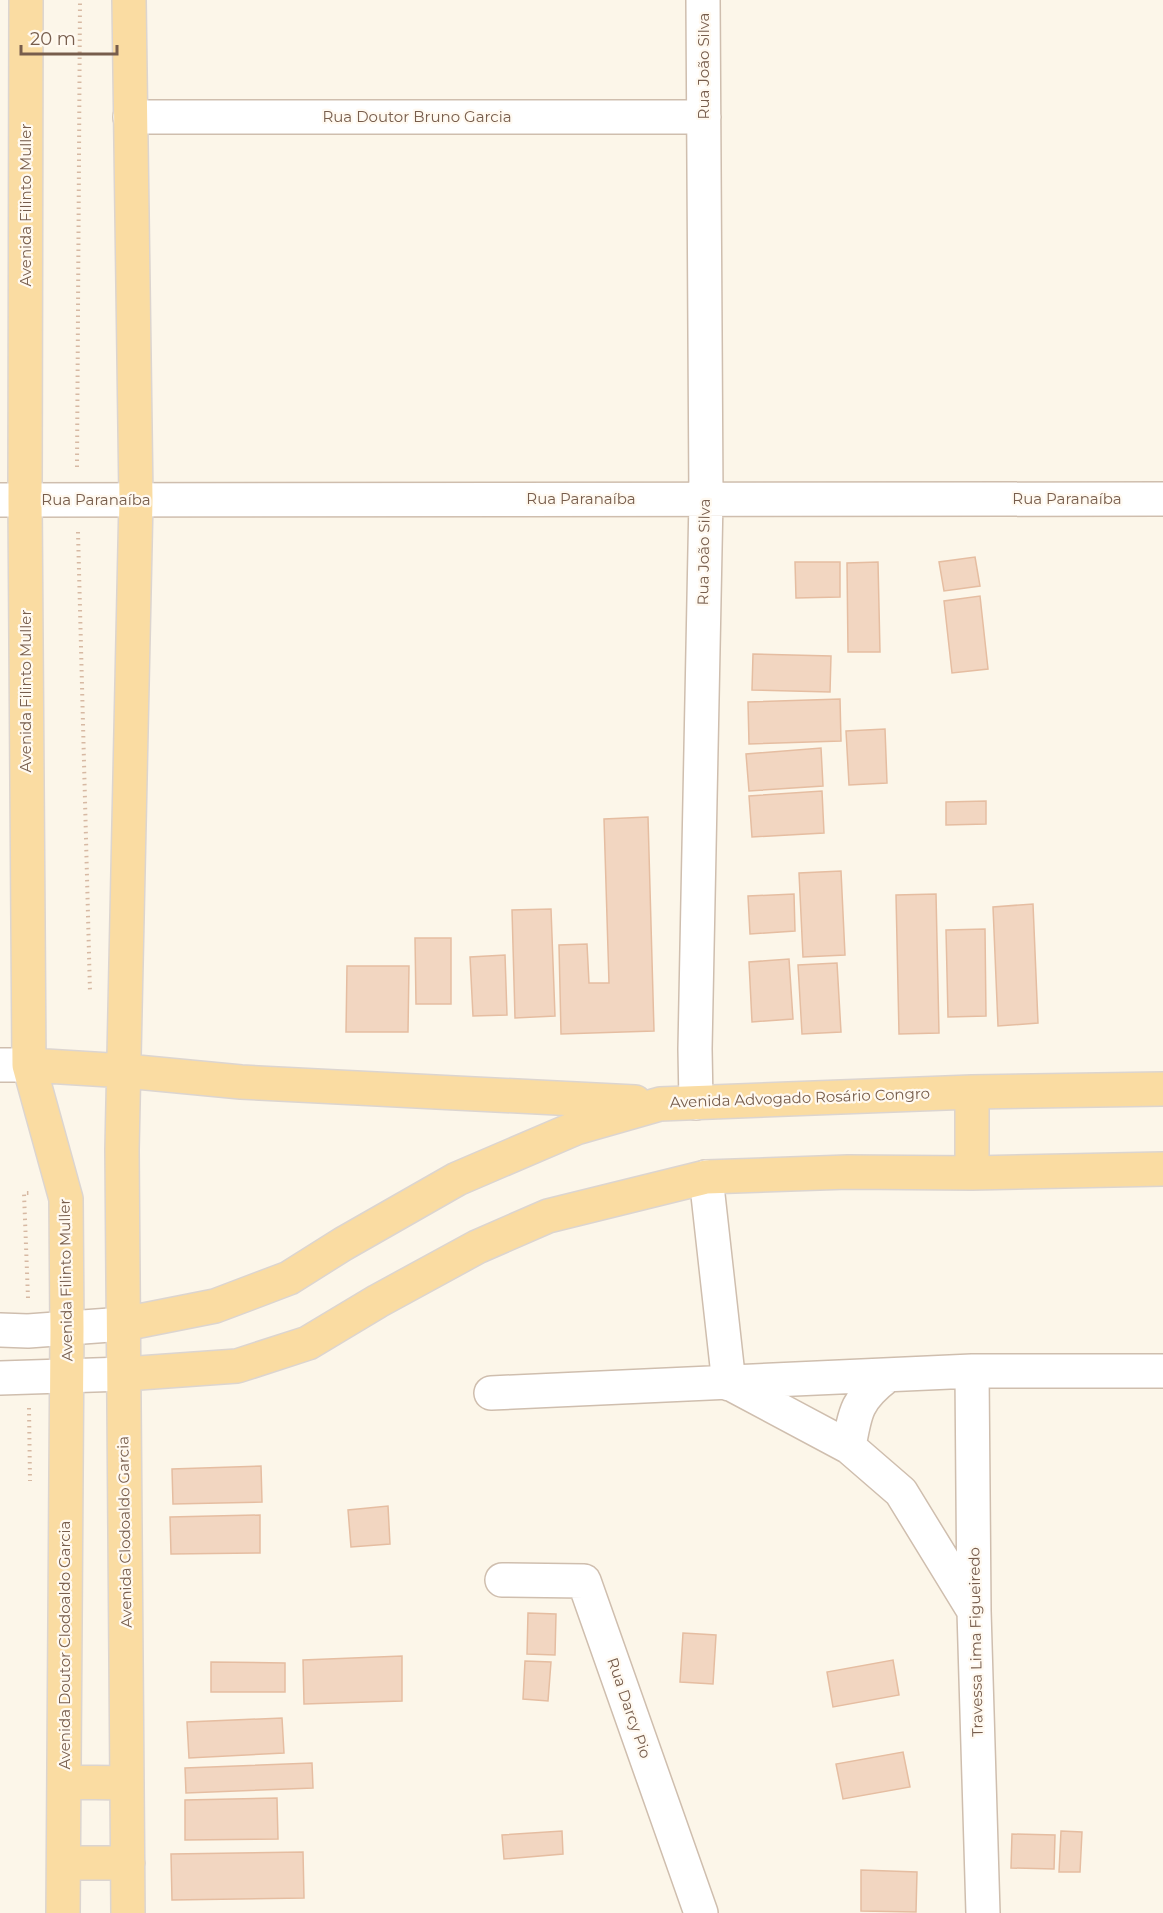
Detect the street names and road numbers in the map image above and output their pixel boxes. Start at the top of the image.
street label: Rua João Silva [694,13,713,119]
street label: Rua Doutor Bruno Garcia [322,107,512,126]
street label: Avenida Filinto Muller [16,124,35,286]
street label: Rua Paranaíba [526,489,636,508]
street label: Rua Paranaíba [1012,489,1122,508]
street label: Rua Paranaíba [41,490,151,509]
street label: Rua João Silva [693,498,714,606]
street label: Avenida Filinto Muller [16,610,35,772]
street label: Avenida Advogado Rosário Congro [670,1083,930,1112]
street label: Avenida Filinto Muller [55,1198,76,1362]
street label: Avenida Clodoaldo Garcia [113,1436,136,1628]
street label: Avenida Doutor Clodoaldo Garcia [55,1521,74,1769]
street label: Travessa Lima Figueiredo [964,1547,987,1737]
street label: Rua Darcy Pio [603,1655,656,1761]

